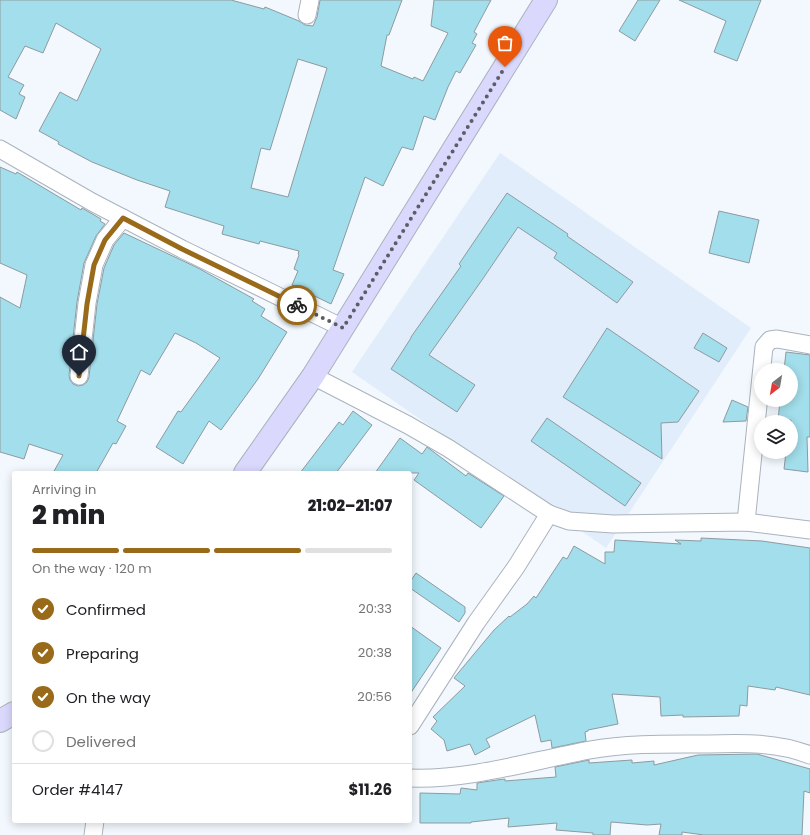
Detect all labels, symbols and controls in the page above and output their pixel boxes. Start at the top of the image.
pin [488,26,522,67]
icon: bag [494,32,516,54]
courier [277,285,317,325]
icon: bike [286,294,308,316]
pin [62,335,96,376]
icon: home [68,341,90,363]
north arrow [754,363,798,407]
map controls [754,363,798,459]
button: layers [754,415,798,459]
text: Arriving in [32,480,96,499]
text: 21:02–21:07 [308,495,392,516]
text: 2 min [32,497,105,533]
text: On the way · 120 m [32,559,152,578]
icon: check [32,598,54,620]
text: Confirmed [66,599,146,620]
text: 20:33 [358,599,392,618]
icon: check [32,642,54,664]
text: Preparing [66,643,139,664]
text: 20:38 [358,643,392,662]
icon: check [32,686,54,708]
text: On the way [66,687,151,708]
text: 20:56 [357,687,392,706]
text: Delivered [66,731,136,752]
text: Order #4147 [32,779,123,800]
text: $11.26 [348,779,392,800]

